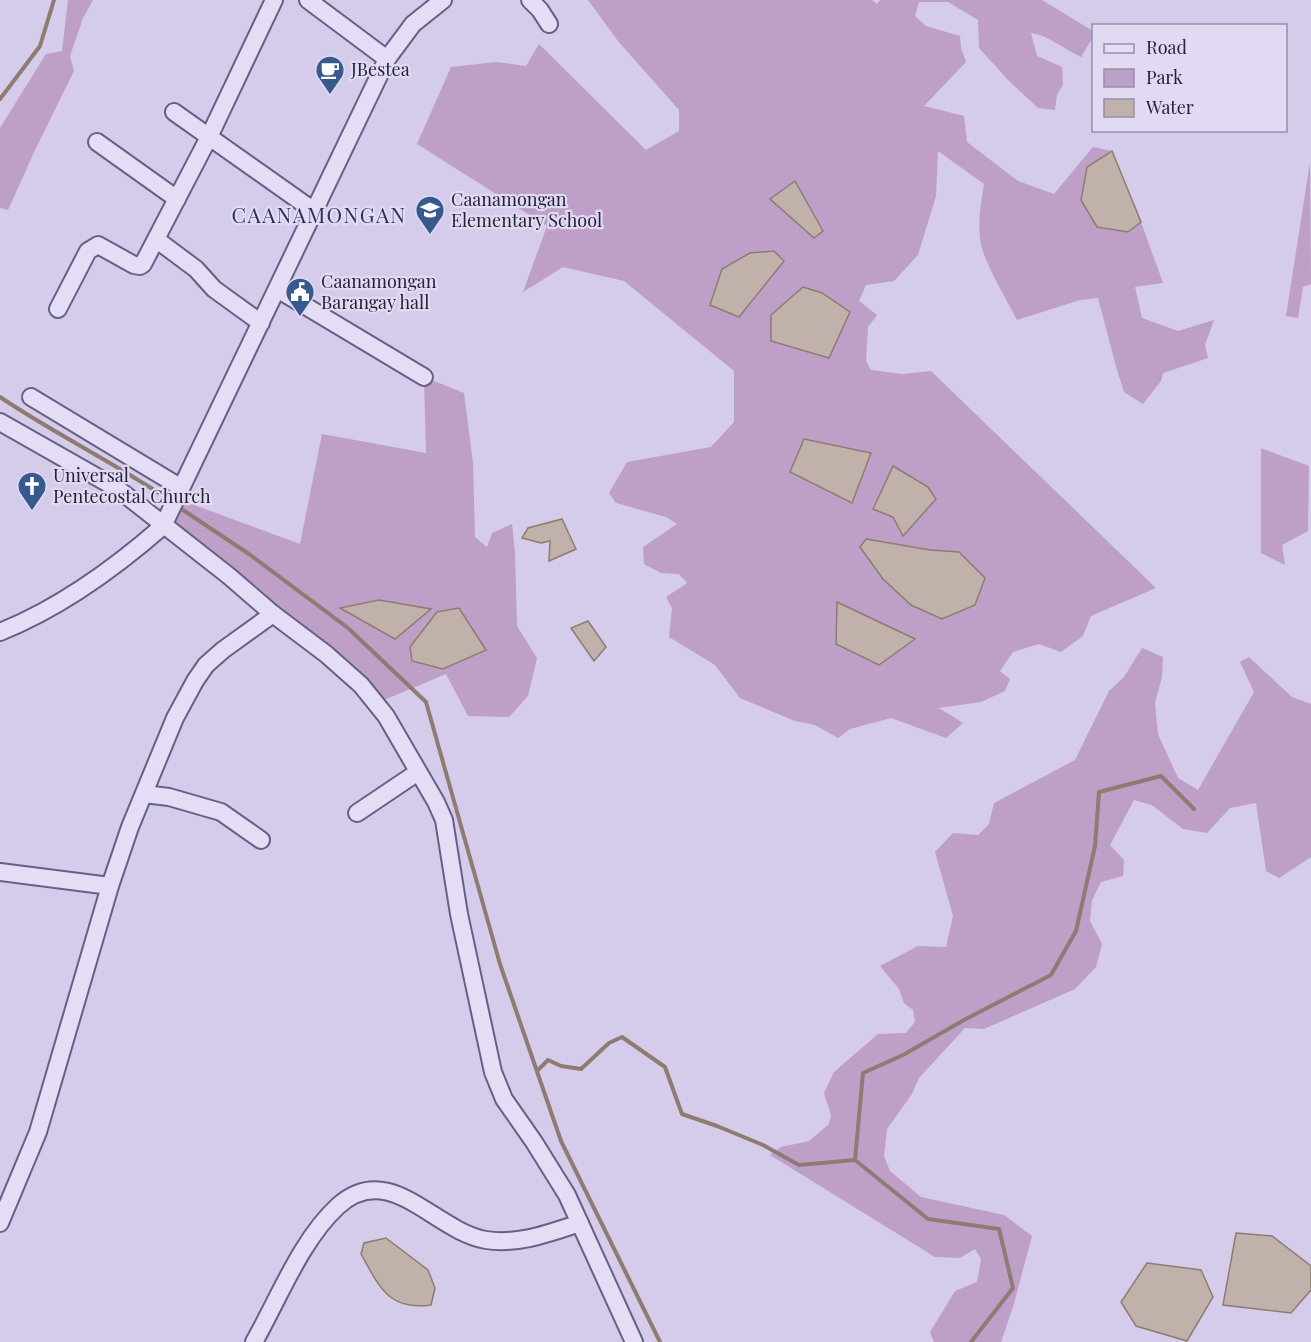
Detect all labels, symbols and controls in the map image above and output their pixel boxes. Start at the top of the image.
legend [1092,24,1287,132]
text: Road [1146,35,1187,59]
cafe icon: JBestea [314,54,346,96]
place label: JBestea [350,57,410,81]
text: Park [1146,65,1183,89]
text: Water [1145,95,1194,119]
place label: Caanamongan Elementary School [451,187,602,232]
school or university icon: Caanamongan Elementary School [414,194,446,236]
district label: CAANAMONGAN [231,200,407,228]
place label: Caanamongan Barangay hall [321,269,437,314]
public building icon: Caanamongan Barangay hall [284,276,316,318]
place label: Universal Pentecostal Church [53,463,211,508]
church icon: Universal Pentecostal Church [16,470,48,512]

